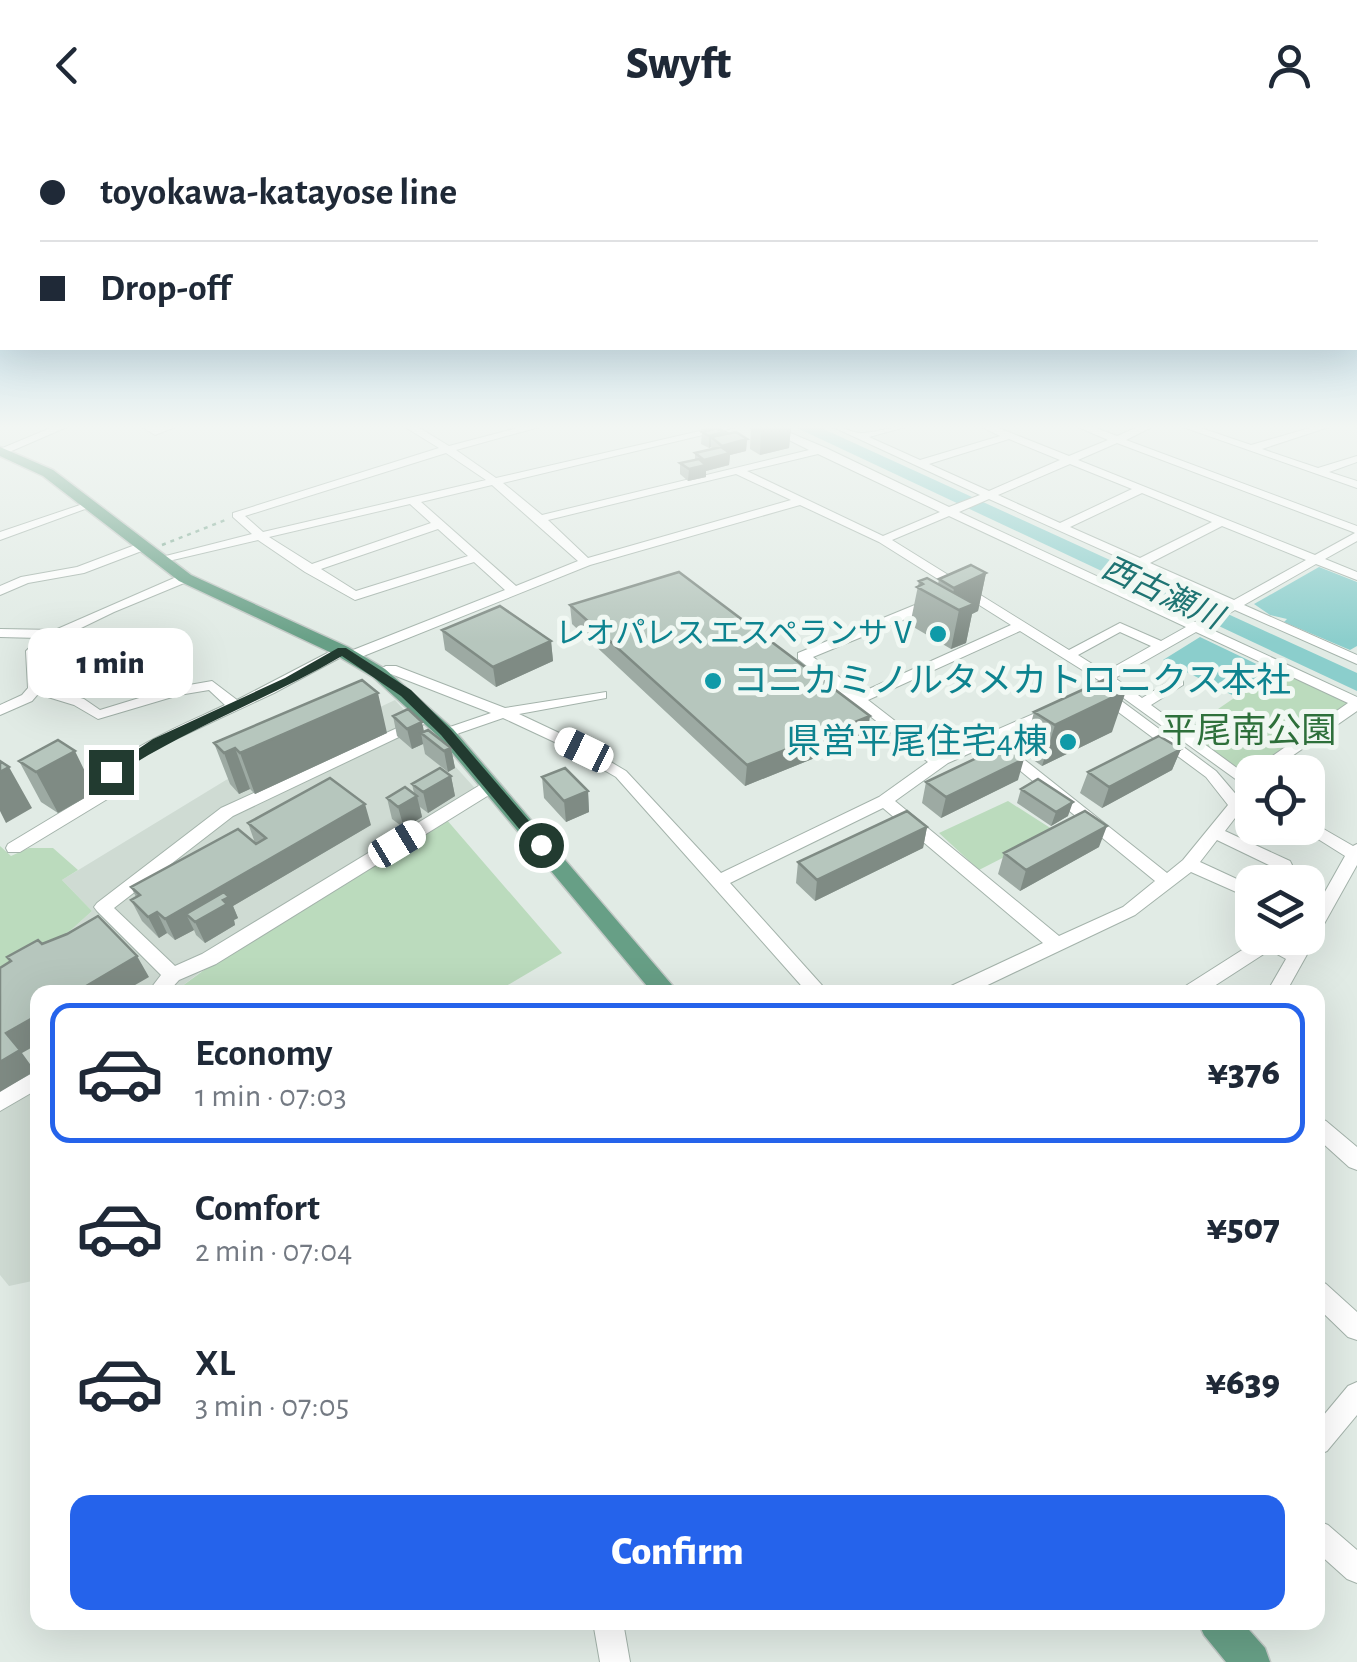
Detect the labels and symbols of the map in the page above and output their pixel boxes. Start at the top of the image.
water label: 西古瀬川 [1097,551,1230,636]
place label: レオパレス エスペランサⅤ [555,618,918,649]
marker: レオパレス エスペランサⅤ [927,623,949,645]
callout: 1 min [28,627,194,697]
place label: コニカミノルタメカトロニクス本社 [733,662,1291,699]
marker: コニカミノルタメカトロニクス本社 [702,670,724,692]
park label: 平尾南公園 [1161,712,1337,749]
car [550,723,618,777]
place label: 県営平尾住宅4棟 [786,723,1048,760]
marker: 県営平尾住宅4棟 [1057,731,1079,753]
route end [89,750,134,795]
car [364,816,430,872]
route start [519,823,564,868]

